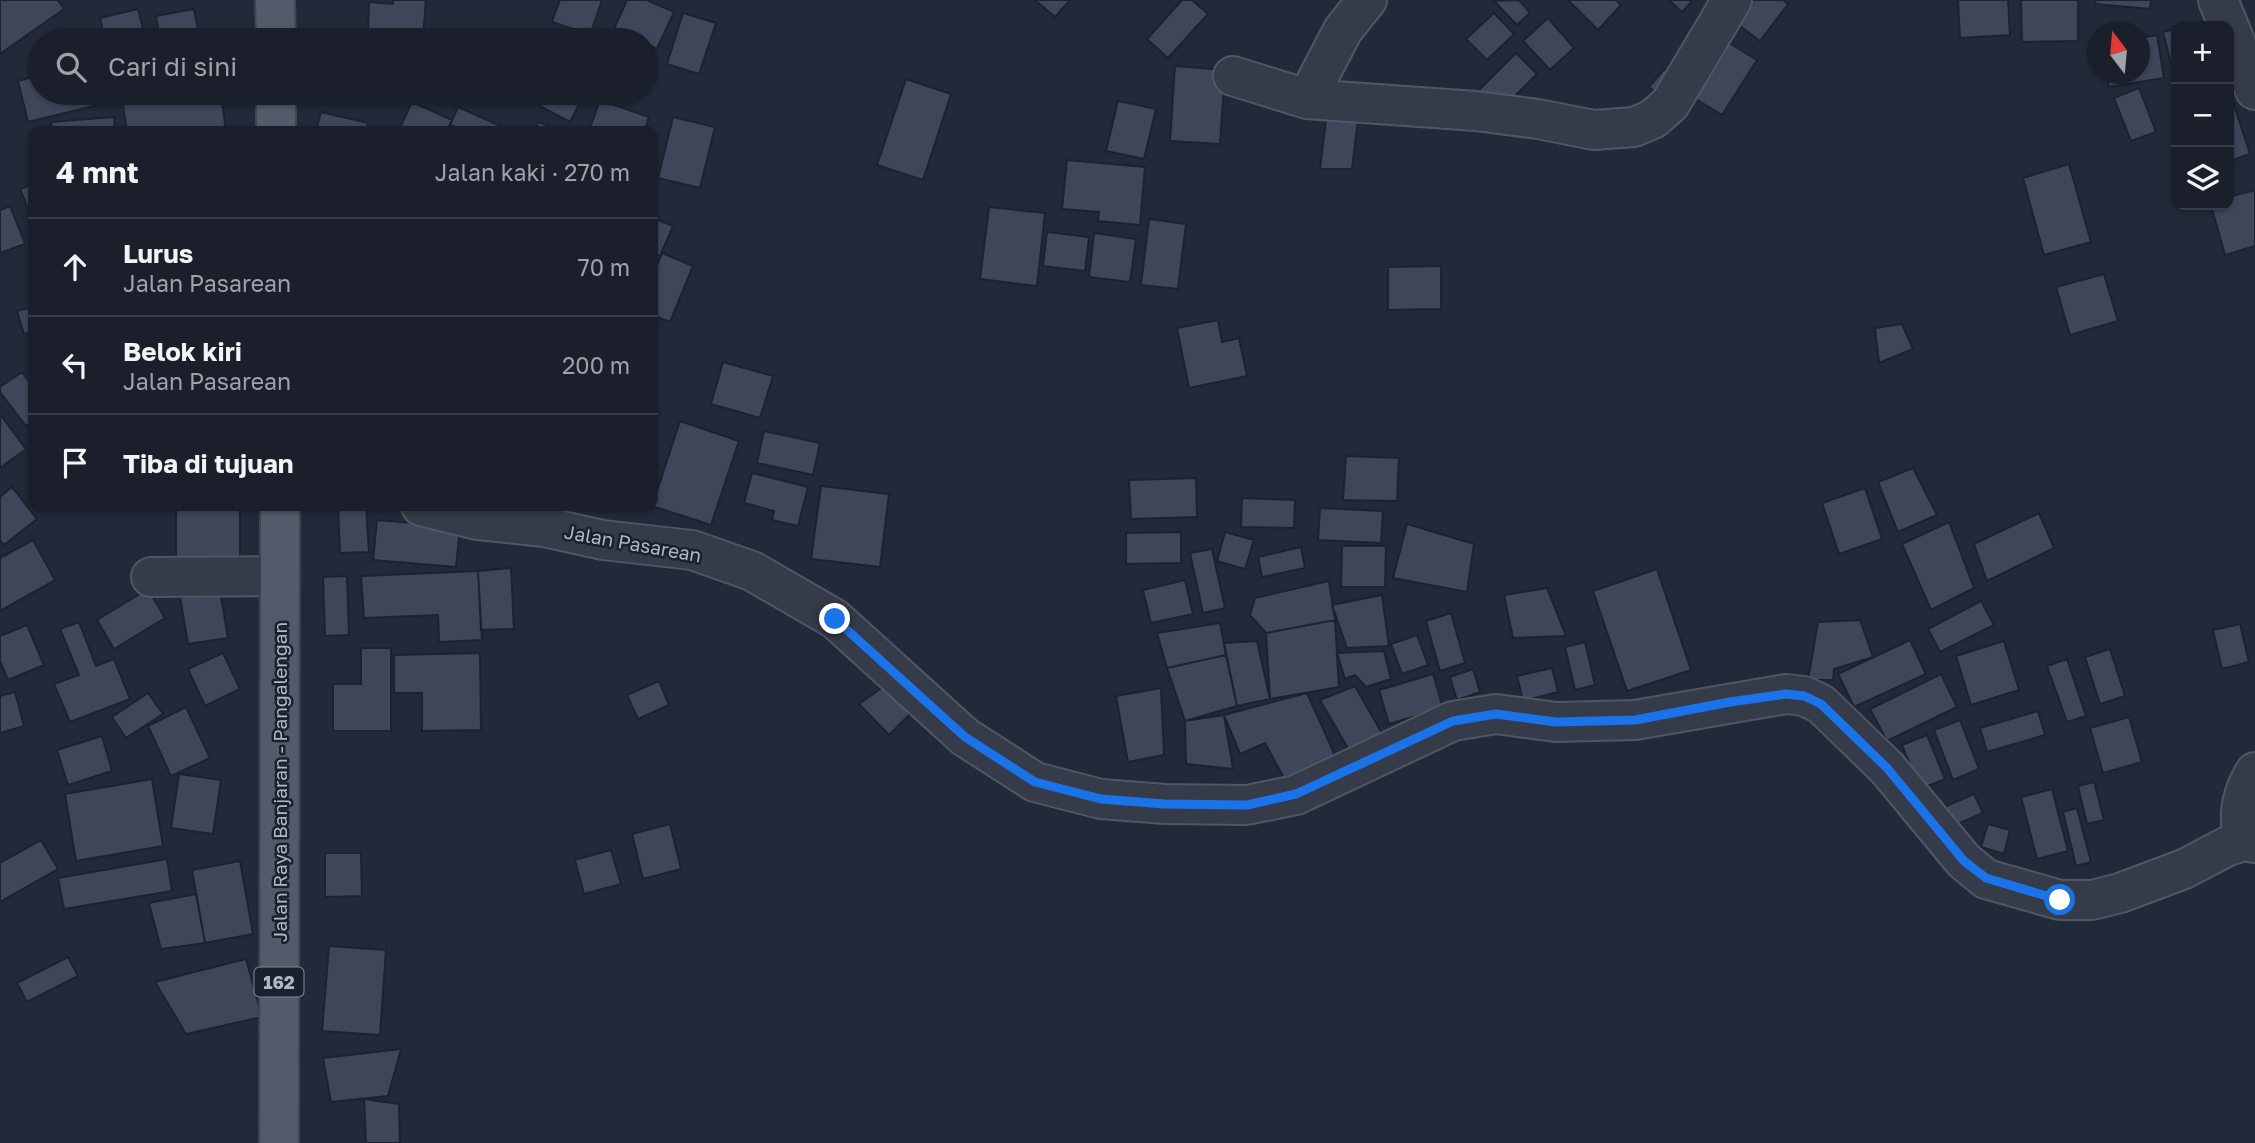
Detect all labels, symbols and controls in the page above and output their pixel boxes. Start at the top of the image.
north arrow [2087,21,2150,84]
map controls [2171,21,2234,210]
button: + [2171,21,2234,84]
search box [28,28,658,105]
icon: search [52,48,90,86]
text: Cari di sini [108,51,237,82]
button: − [2171,84,2234,147]
button: layers [2171,147,2234,210]
text: 4 mnt [56,154,139,190]
text: Jalan kaki · 270 m [435,158,630,186]
text: Lurus [123,238,193,269]
icon: ahead [56,248,94,286]
text: 70 m [577,253,630,281]
text: Jalan Pasarean [123,269,291,297]
text: Belok kiri [123,336,242,367]
icon: left [56,346,94,384]
text: 200 m [562,351,630,379]
text: Jalan Pasarean [123,367,291,395]
icon: arrive [56,444,94,482]
text: Tiba di tujuan [123,448,293,479]
street label: Jalan Pasarean [563,520,703,566]
route end [819,603,850,634]
street label: Jalan Raya Banjaran - Pangalengan [268,622,291,942]
route start [2044,884,2075,915]
road number: 162 [254,967,304,996]

